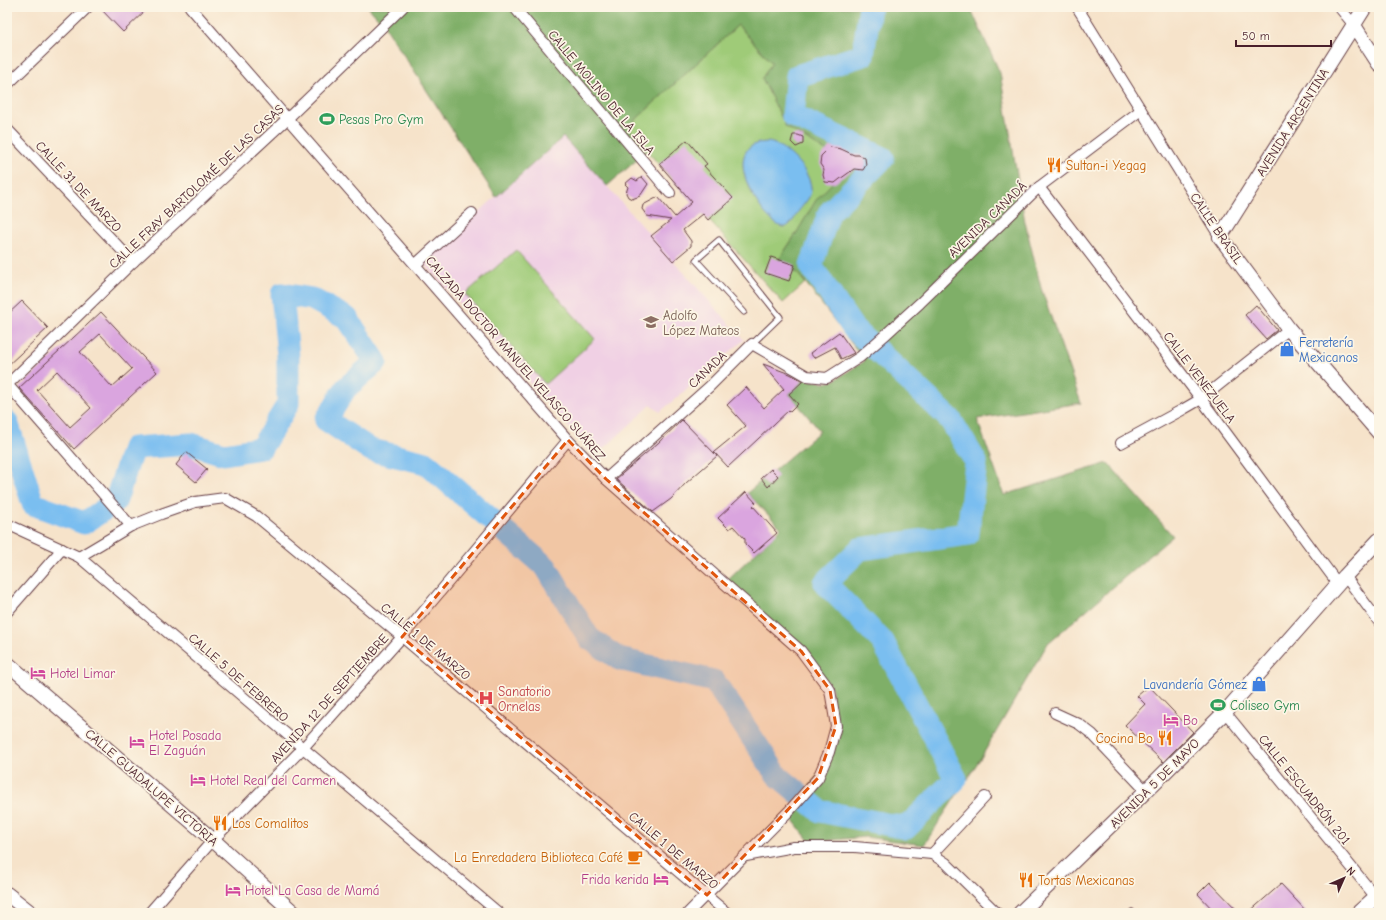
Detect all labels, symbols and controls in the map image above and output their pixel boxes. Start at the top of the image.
scale bar [1236,22,1331,48]
street label: CALLE MOLINO DE LA ISLA [545,27,658,158]
text: 50 m [1242,29,1270,43]
street label: AVENIDA ARGENTINA [1253,65,1332,179]
street label: CALLE FRAY BARTOLOMÉ DE LAS CASAS [105,101,287,271]
sports icon: Pesas Pro Gym [318,110,336,128]
place label: Pesas Pro Gym [339,112,423,127]
street label: CALLE 31 DE MARZO [33,138,125,235]
restaurant icon: Sultan-i Yegag [1045,156,1063,174]
place label: Sultan-i Yegag [1066,158,1146,173]
street label: AVENIDA CANADÁ [944,177,1030,260]
street label: CALLE BRASIL [1187,190,1246,267]
street label: CALZADA DOCTOR MANUEL VELASCO SUÁREZ [423,252,610,464]
place label: Adolfo López Mateos [663,308,739,338]
school or university icon: Adolfo López Mateos [642,313,660,331]
street label: CALLE VENEZUELA [1160,329,1239,426]
place label: Ferretería Mexicanos [1299,335,1358,365]
shop icon: Ferretería Mexicanos [1278,340,1296,358]
street label: CANADA [685,347,730,391]
street label: CALLE 1 DE MARZO [378,600,474,683]
street label: CALLE 5 DE FEBRERO [186,630,292,725]
street label: AVENIDA 12 DE SEPTIEMBRE [267,631,391,766]
hotel icon: Hotel Limar [29,664,47,682]
place label: Hotel Limar [50,666,116,681]
shop icon: Lavandería Gómez [1250,675,1268,693]
place label: Lavandería Gómez [1143,677,1247,692]
place label: Sanatorio Ornelas [498,684,551,714]
hospital icon: Sanatorio Ornelas [477,689,495,707]
sports icon: Coliseo Gym [1209,696,1227,714]
place label: Coliseo Gym [1230,698,1300,713]
hotel icon: Bo [1162,711,1180,729]
place label: Bo [1183,713,1198,728]
street label: CALLE GUADALUPE VICTORIA [82,726,221,849]
place label: Hotel Posada El Zaguán [149,728,221,758]
restaurant icon: Cocina Bo [1156,729,1174,747]
place label: Cocina Bo [1096,731,1153,746]
street label: CALLE ESCUADRÓN 201 [1256,731,1354,847]
hotel icon: Hotel Posada El Zaguán [128,733,146,751]
street label: AVENIDA 5 DE MAYO [1106,735,1202,831]
hotel icon: Hotel Real del Carmen [189,771,207,789]
place label: Hotel Real del Carmen [210,773,336,788]
street label: CALLE 1 DE MARZO [626,809,722,892]
restaurant icon: Los Comalitos [211,814,229,832]
place label: Los Comalitos [232,816,308,831]
cafe icon: La Enredadera Biblioteca Café [626,848,644,866]
place label: La Enredadera Biblioteca Café [454,850,623,865]
north arrow [1324,858,1364,898]
text: N [1344,864,1358,878]
hotel icon: Frida kerida [652,870,670,888]
restaurant icon: Tortas Mexicanas [1017,871,1035,889]
place label: Frida kerida [581,872,649,887]
place label: Tortas Mexicanas [1038,873,1134,888]
hotel icon: Hotel La Casa de Mamá [224,881,242,899]
place label: Hotel La Casa de Mamá [245,883,379,898]

